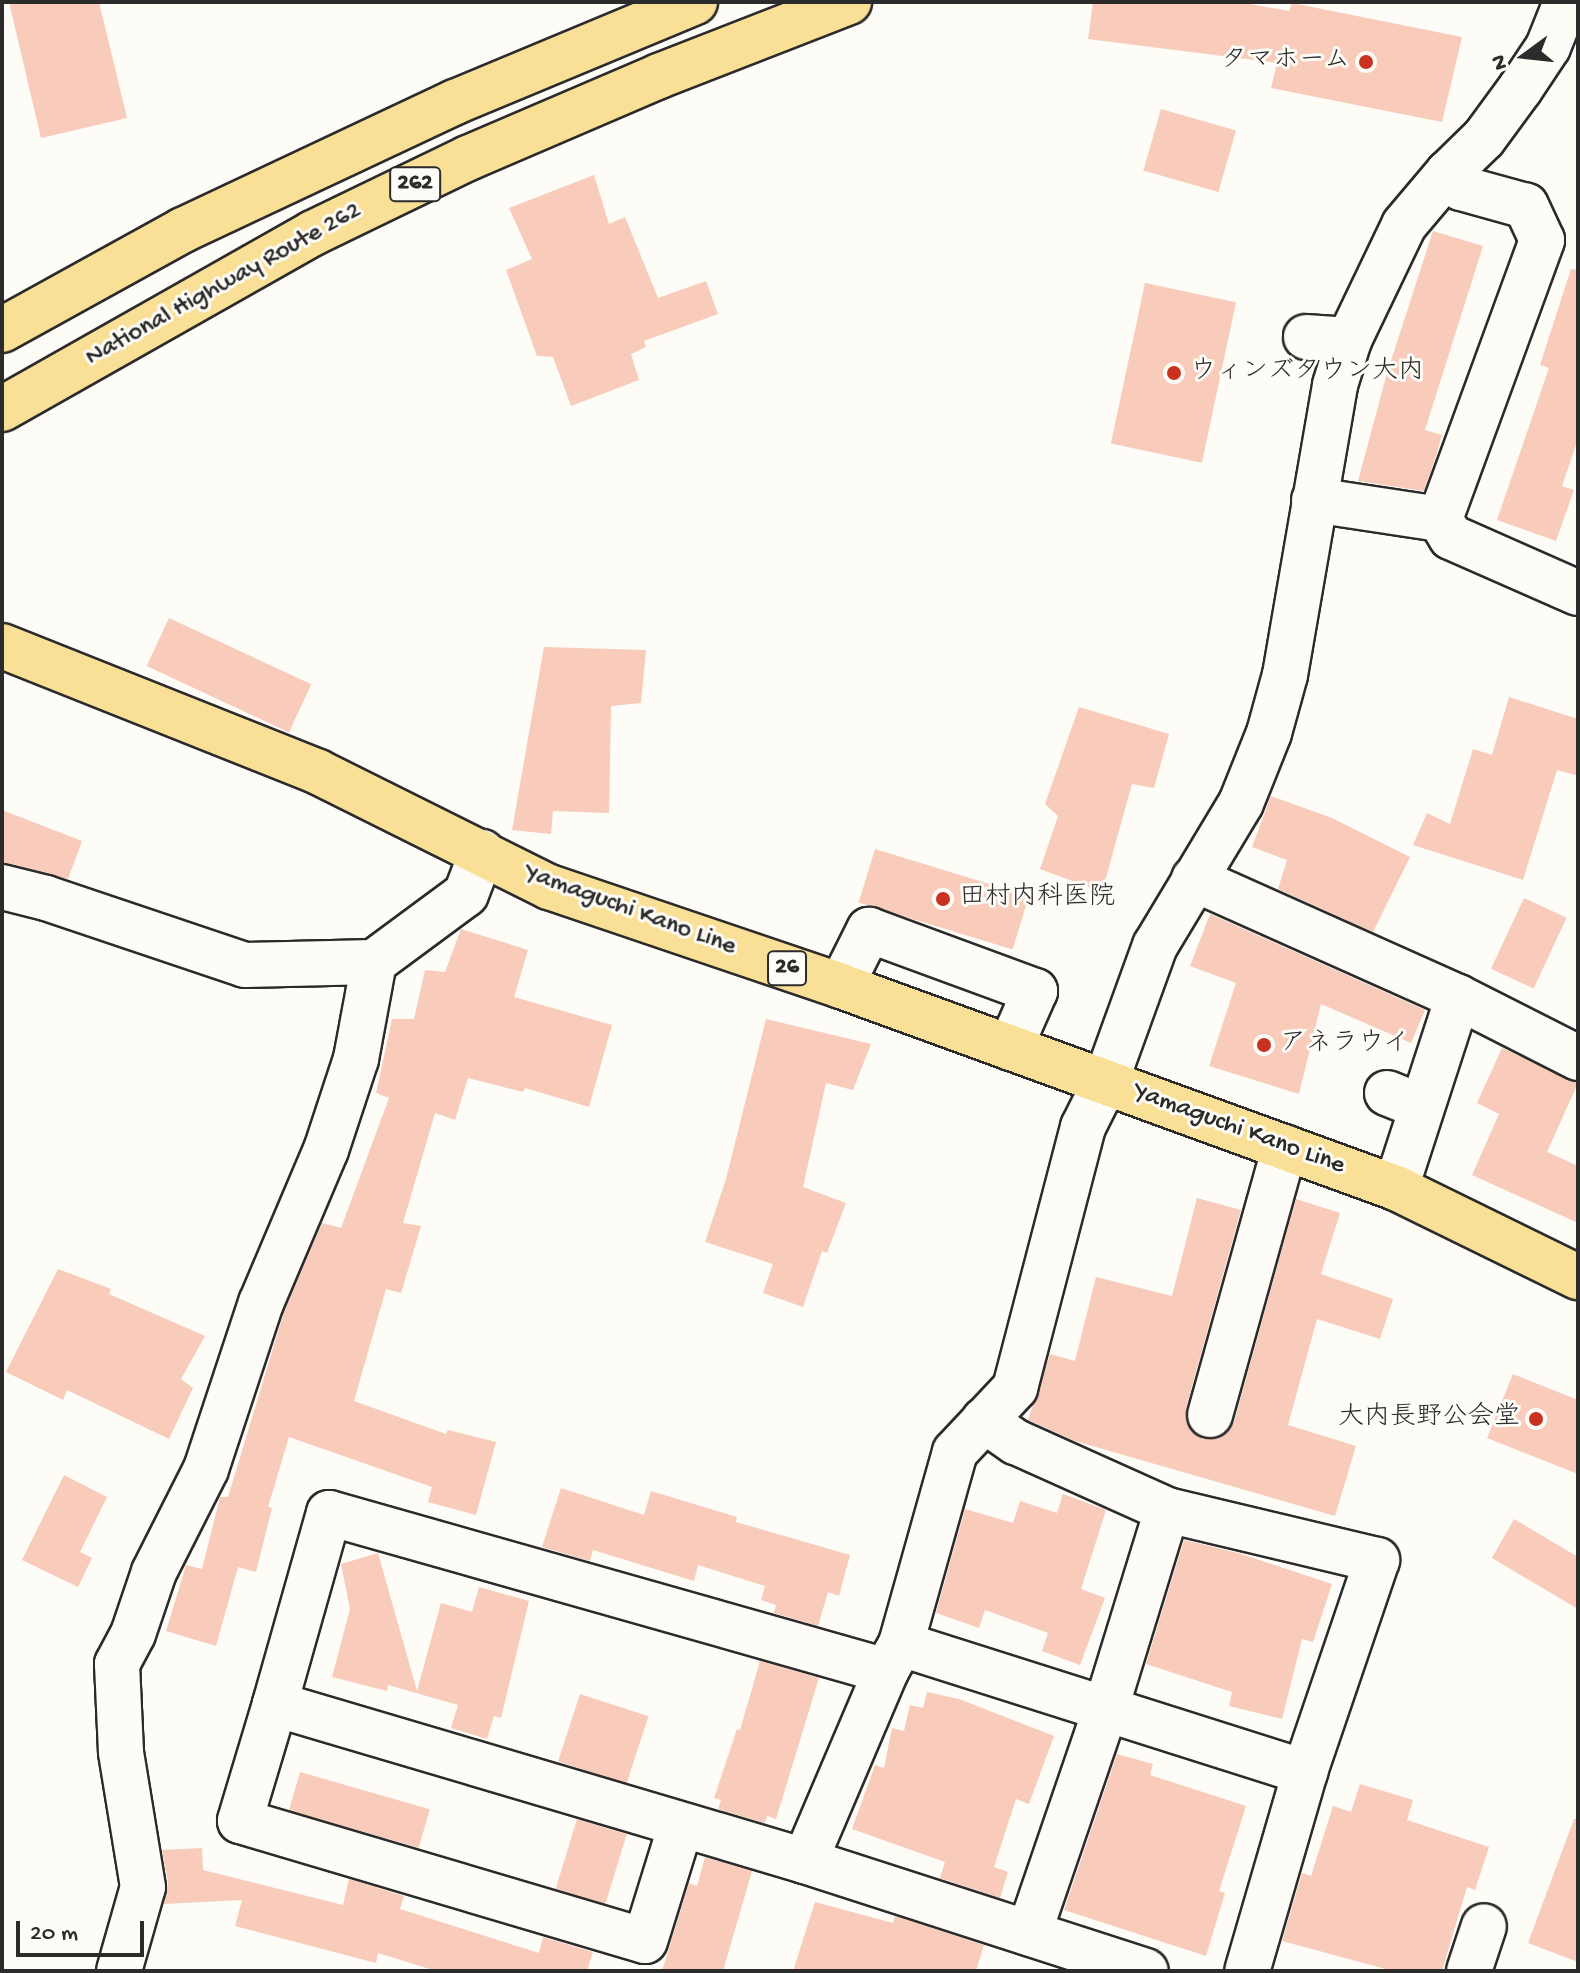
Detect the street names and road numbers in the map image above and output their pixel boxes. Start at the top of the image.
road number: 262 [389,164,441,204]
street label: National Highway Route 262 [81,196,367,374]
street label: Yamaguchi Kano Line [520,858,740,964]
road number: 26 [767,948,807,988]
street label: Yamaguchi Kano Line [1129,1077,1349,1183]

